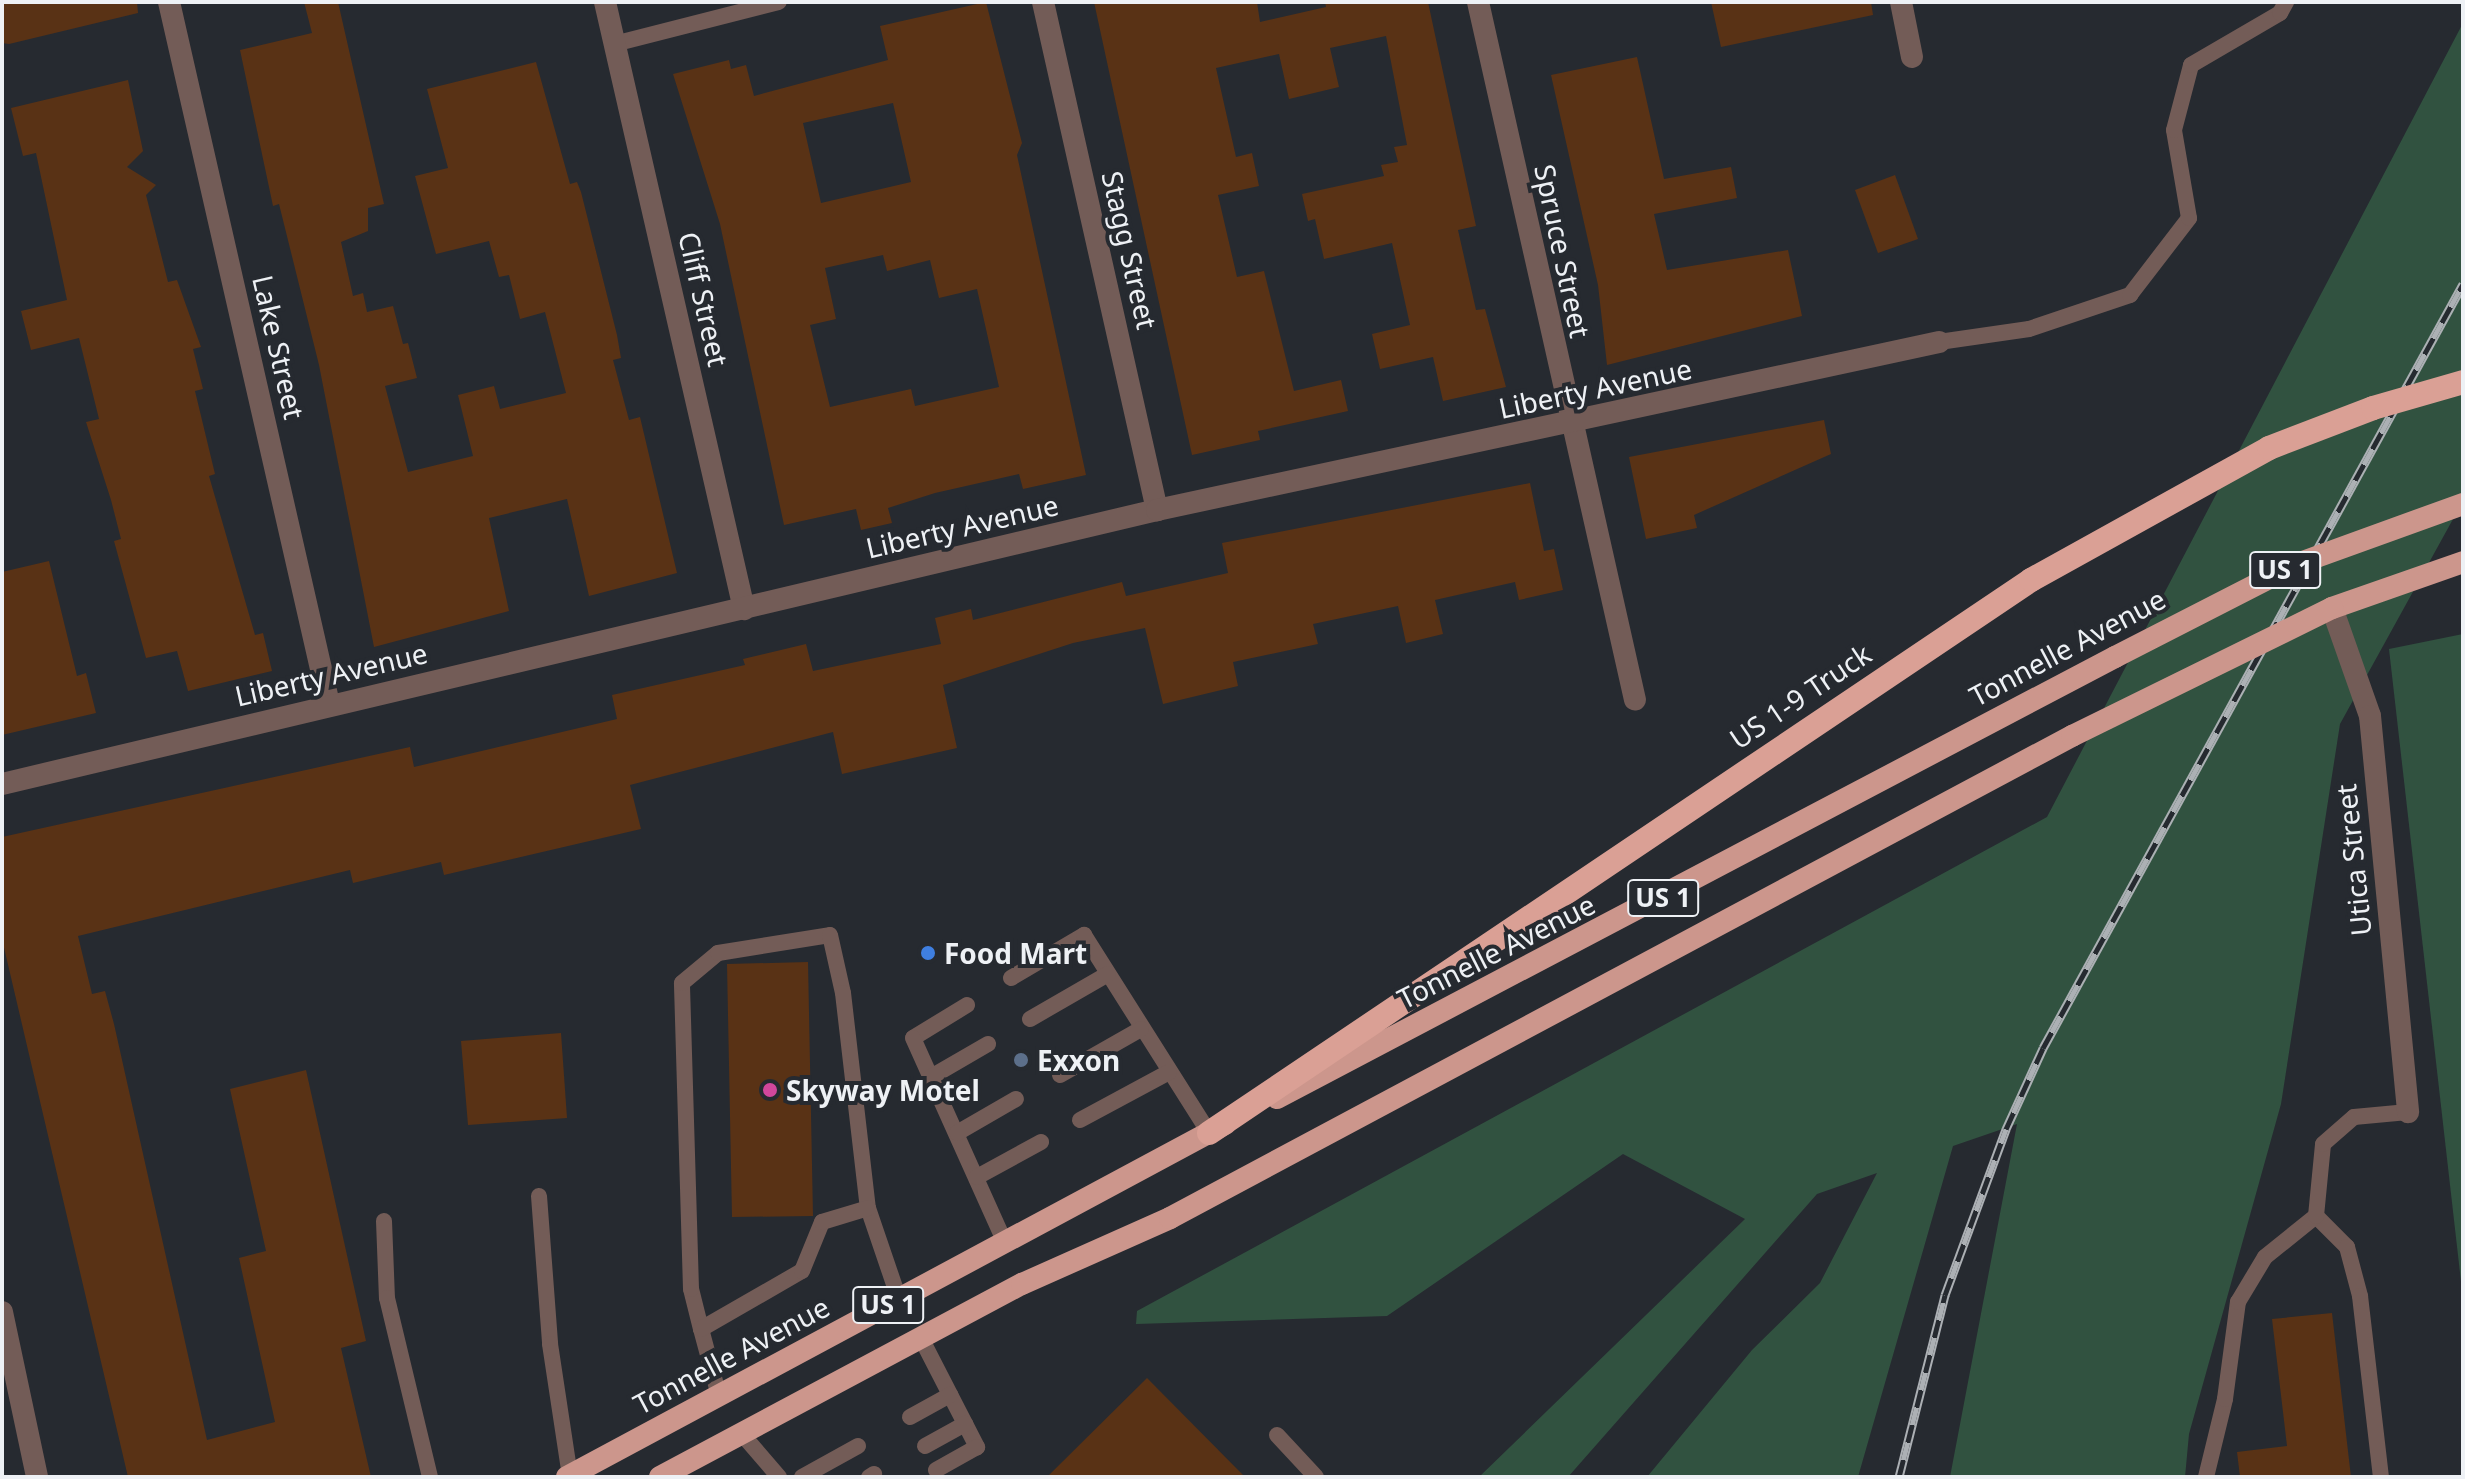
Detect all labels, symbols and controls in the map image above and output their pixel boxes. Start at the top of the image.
street label: Spruce Street [1528,161,1598,341]
street label: Stagg Street [1096,168,1164,332]
street label: Cliff Street [672,229,736,369]
street label: Lake Street [246,272,312,422]
street label: Liberty Avenue [1495,351,1695,425]
street label: Liberty Avenue [863,488,1061,564]
road number: US 1 [2249,548,2321,592]
street label: Tonnelle Avenue [1963,581,2171,713]
street label: Liberty Avenue [232,636,430,712]
street label: US 1-9 Truck [1723,637,1877,755]
street label: Utica Street [2328,782,2378,938]
road number: US 1 [1627,876,1699,920]
street label: Tonnelle Avenue [1392,887,1600,1015]
place label: Food Mart [944,936,1087,970]
marker: Food Mart [919,944,937,962]
place label: Exxon [1037,1043,1120,1077]
marker: Exxon [1012,1051,1030,1069]
place label: Skyway Motel [786,1073,980,1107]
marker: Skyway Motel [761,1081,779,1099]
road number: US 1 [852,1283,924,1327]
street label: Tonnelle Avenue [627,1289,835,1421]

